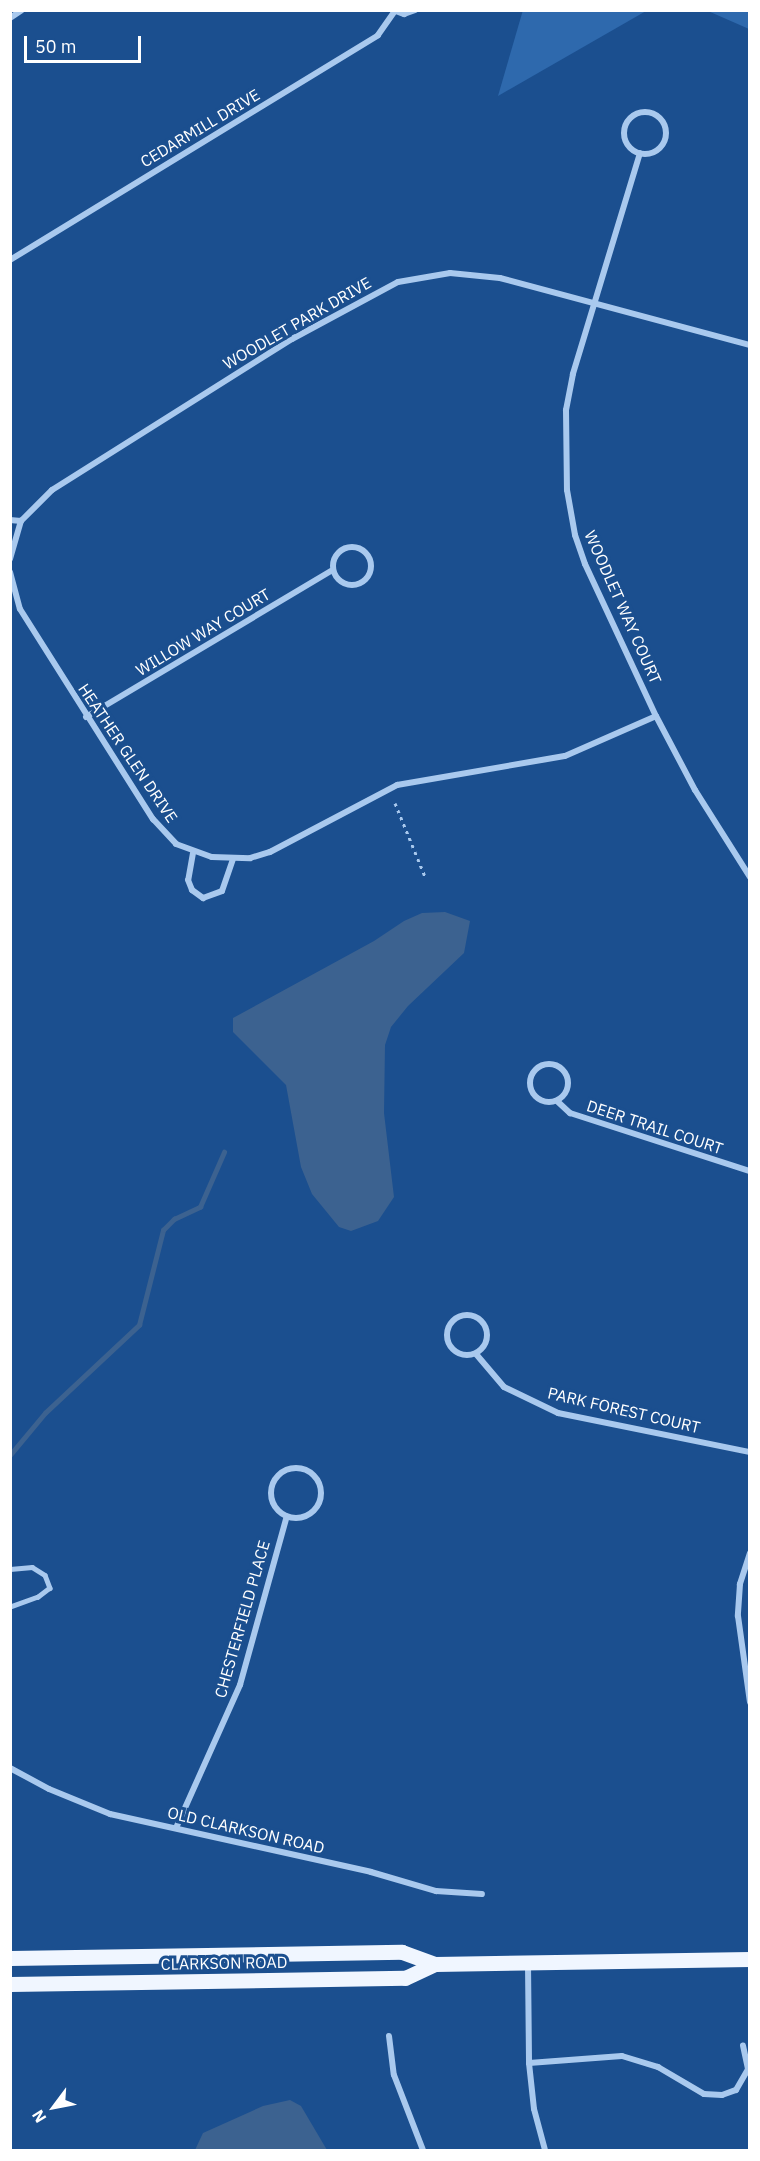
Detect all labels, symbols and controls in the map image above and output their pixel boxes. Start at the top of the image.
scale bar [27,24,144,62]
text: 50 m [35,35,77,58]
street label: CEDARMILL DRIVE [137,85,263,171]
street label: WOODLET PARK DRIVE [220,273,374,373]
street label: WOODLET WAY COURT [581,527,665,687]
street label: WILLOW WAY COURT [132,584,274,680]
street label: HEATHER GLEN DRIVE [74,680,182,826]
street label: DEER TRAIL COURT [584,1096,726,1158]
street label: PARK FOREST COURT [546,1383,702,1437]
street label: CHESTERFIELD PLACE [210,1538,274,1700]
street label: OLD CLARKSON ROAD [166,1803,326,1857]
street label: CLARKSON ROAD [160,1952,288,1974]
north arrow [24,2077,84,2137]
text: N [27,2106,50,2127]

